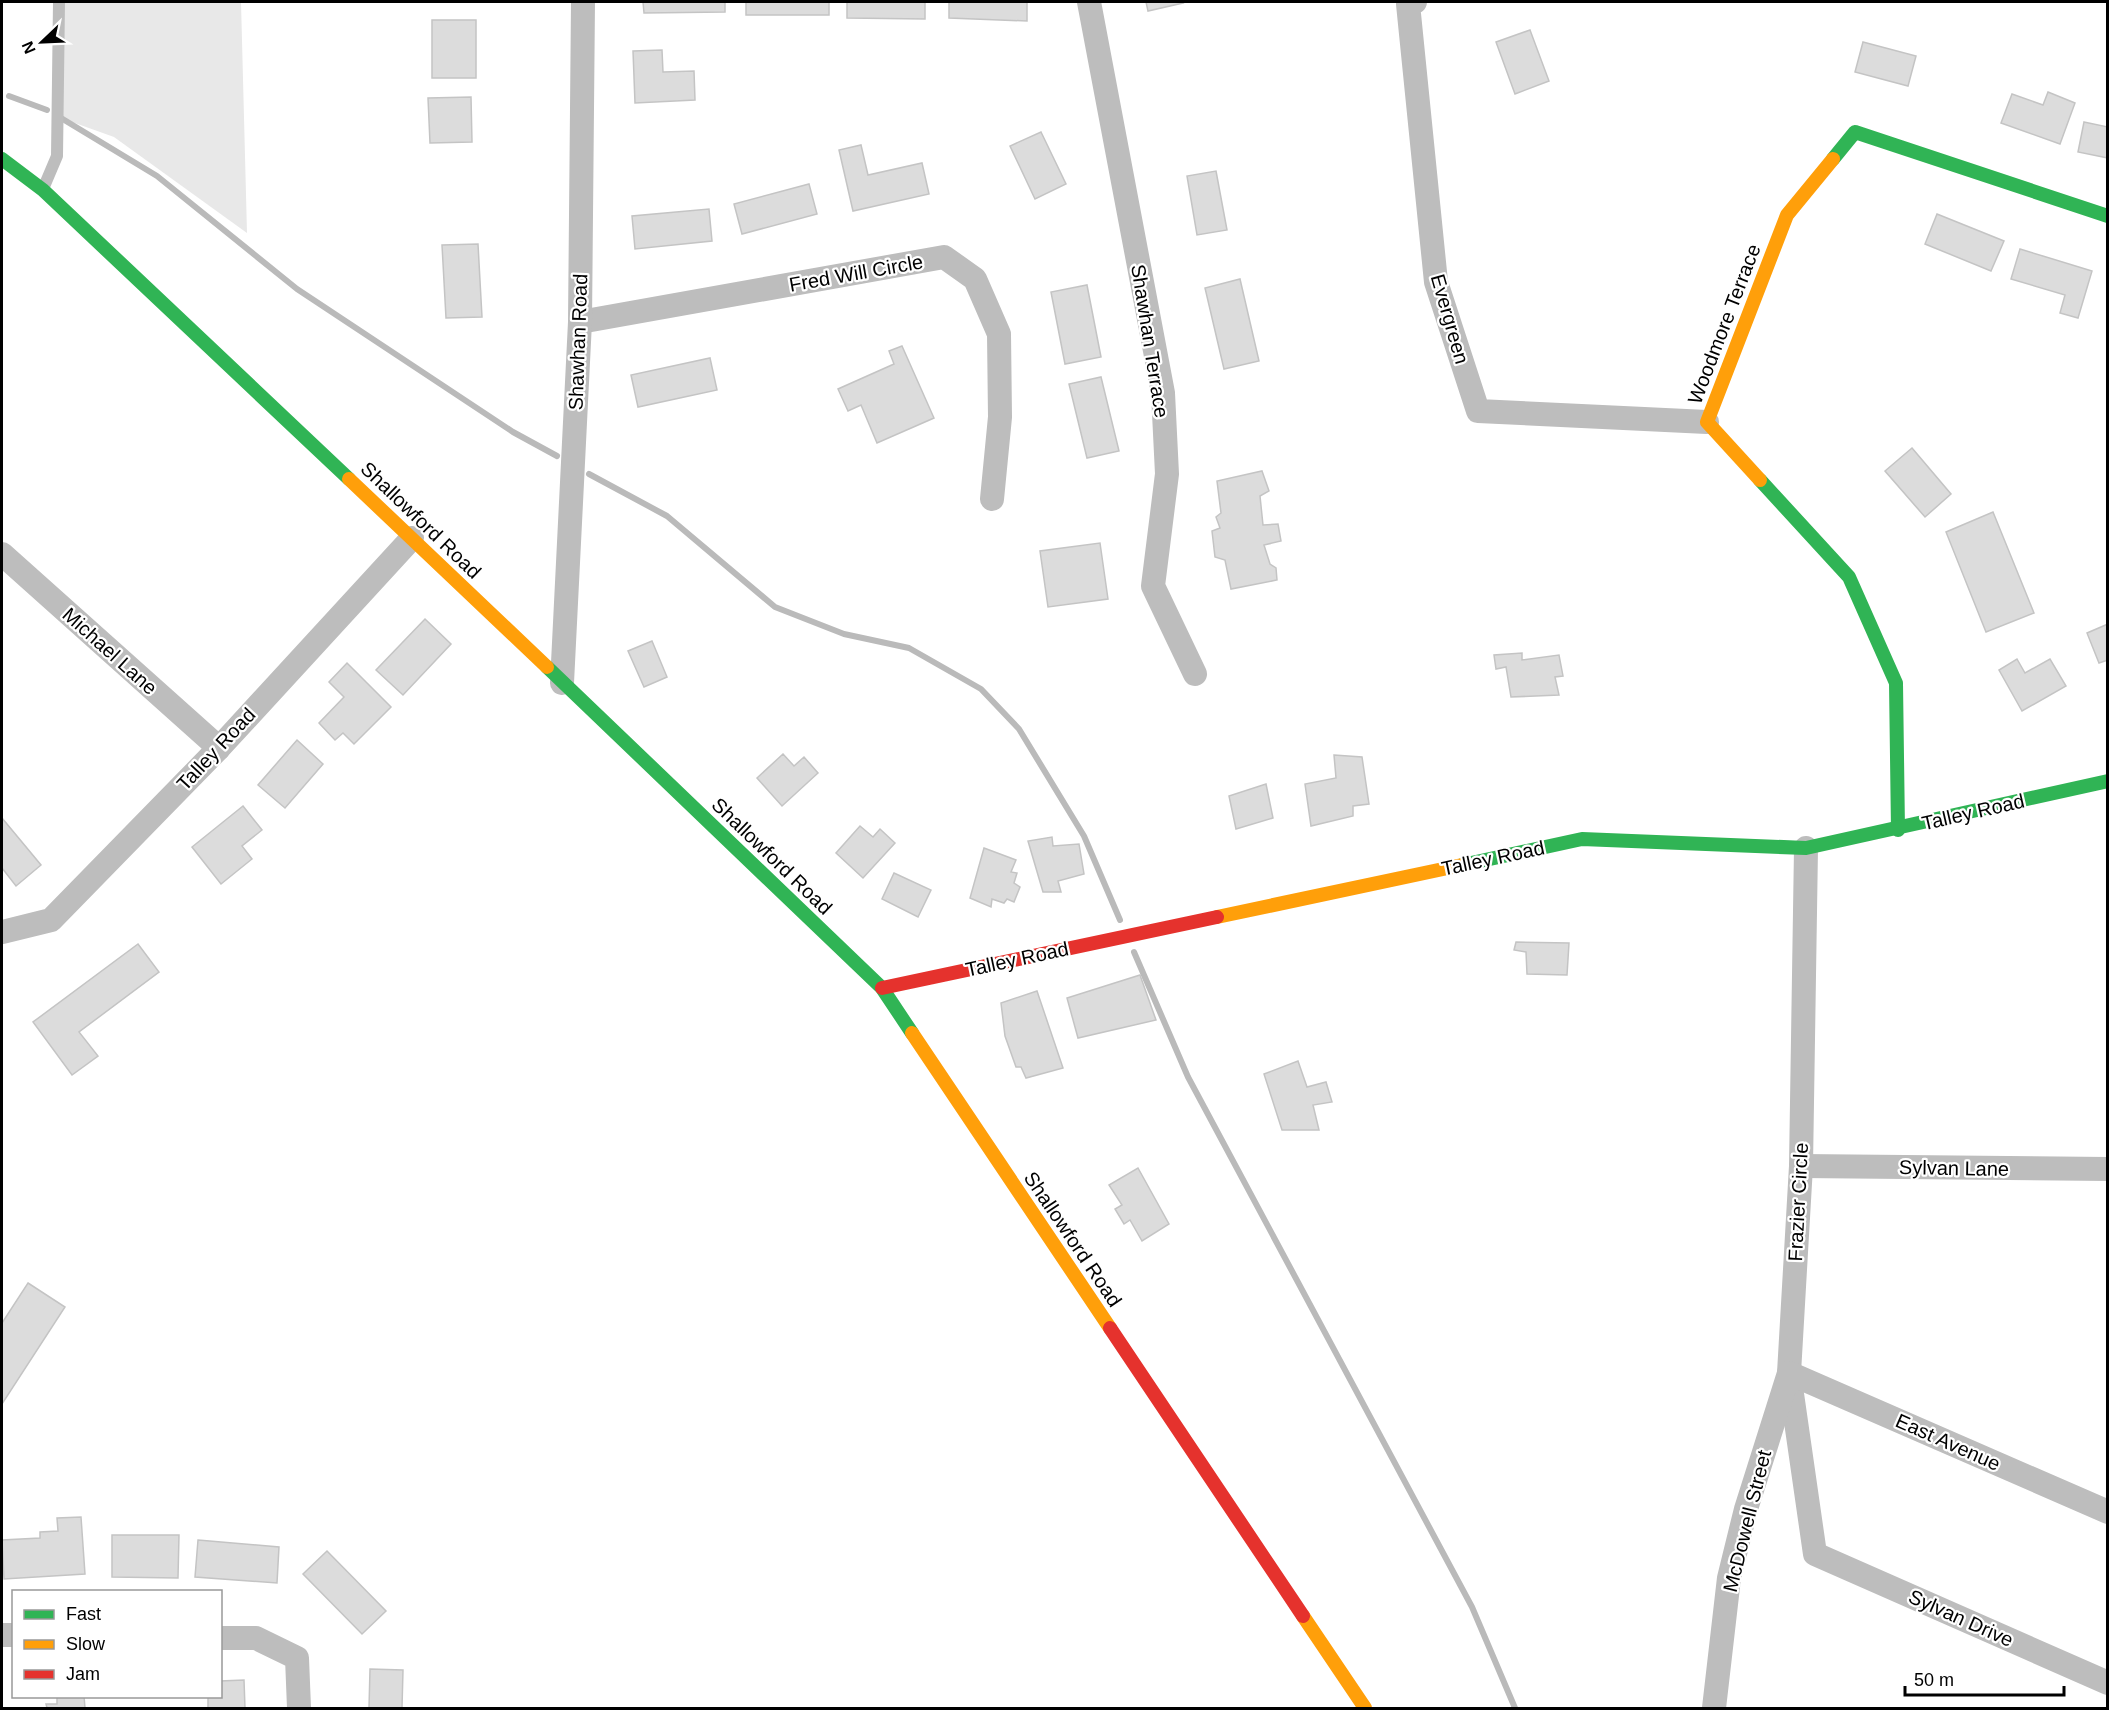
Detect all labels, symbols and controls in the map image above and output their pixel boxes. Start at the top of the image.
north arrow [12,12,72,72]
text: N [19,39,39,56]
street label: Woodmore Terrace [1683,241,1765,407]
street label: Fred Will Circle [787,250,925,296]
street label: Shawhan Terrace [1127,263,1173,419]
street label: Evergreen [1427,272,1473,366]
street label: Shawhan Road [565,273,591,411]
street label: Shallowford Road [357,457,485,583]
street label: Michael Lane [58,603,162,699]
street label: Talley Road [172,703,260,795]
street label: Talley Road [1920,790,2026,834]
street label: Shallowford Road [708,793,836,919]
street label: Talley Road [1440,836,1546,880]
street label: Talley Road [964,937,1070,981]
street label: Frazier Circle [1784,1142,1812,1262]
street label: Sylvan Lane [1899,1156,2009,1180]
street label: Shallowford Road [1020,1167,1126,1311]
street label: East Avenue [1892,1409,2004,1475]
street label: McDowell Street [1719,1447,1775,1594]
street label: Sylvan Drive [1905,1585,2017,1651]
legend [12,1590,222,1698]
text: Fast [66,1604,101,1624]
text: Slow [66,1634,106,1654]
scale bar [1905,1659,2064,1697]
text: Jam [66,1664,100,1684]
text: 50 m [1914,1670,1954,1690]

